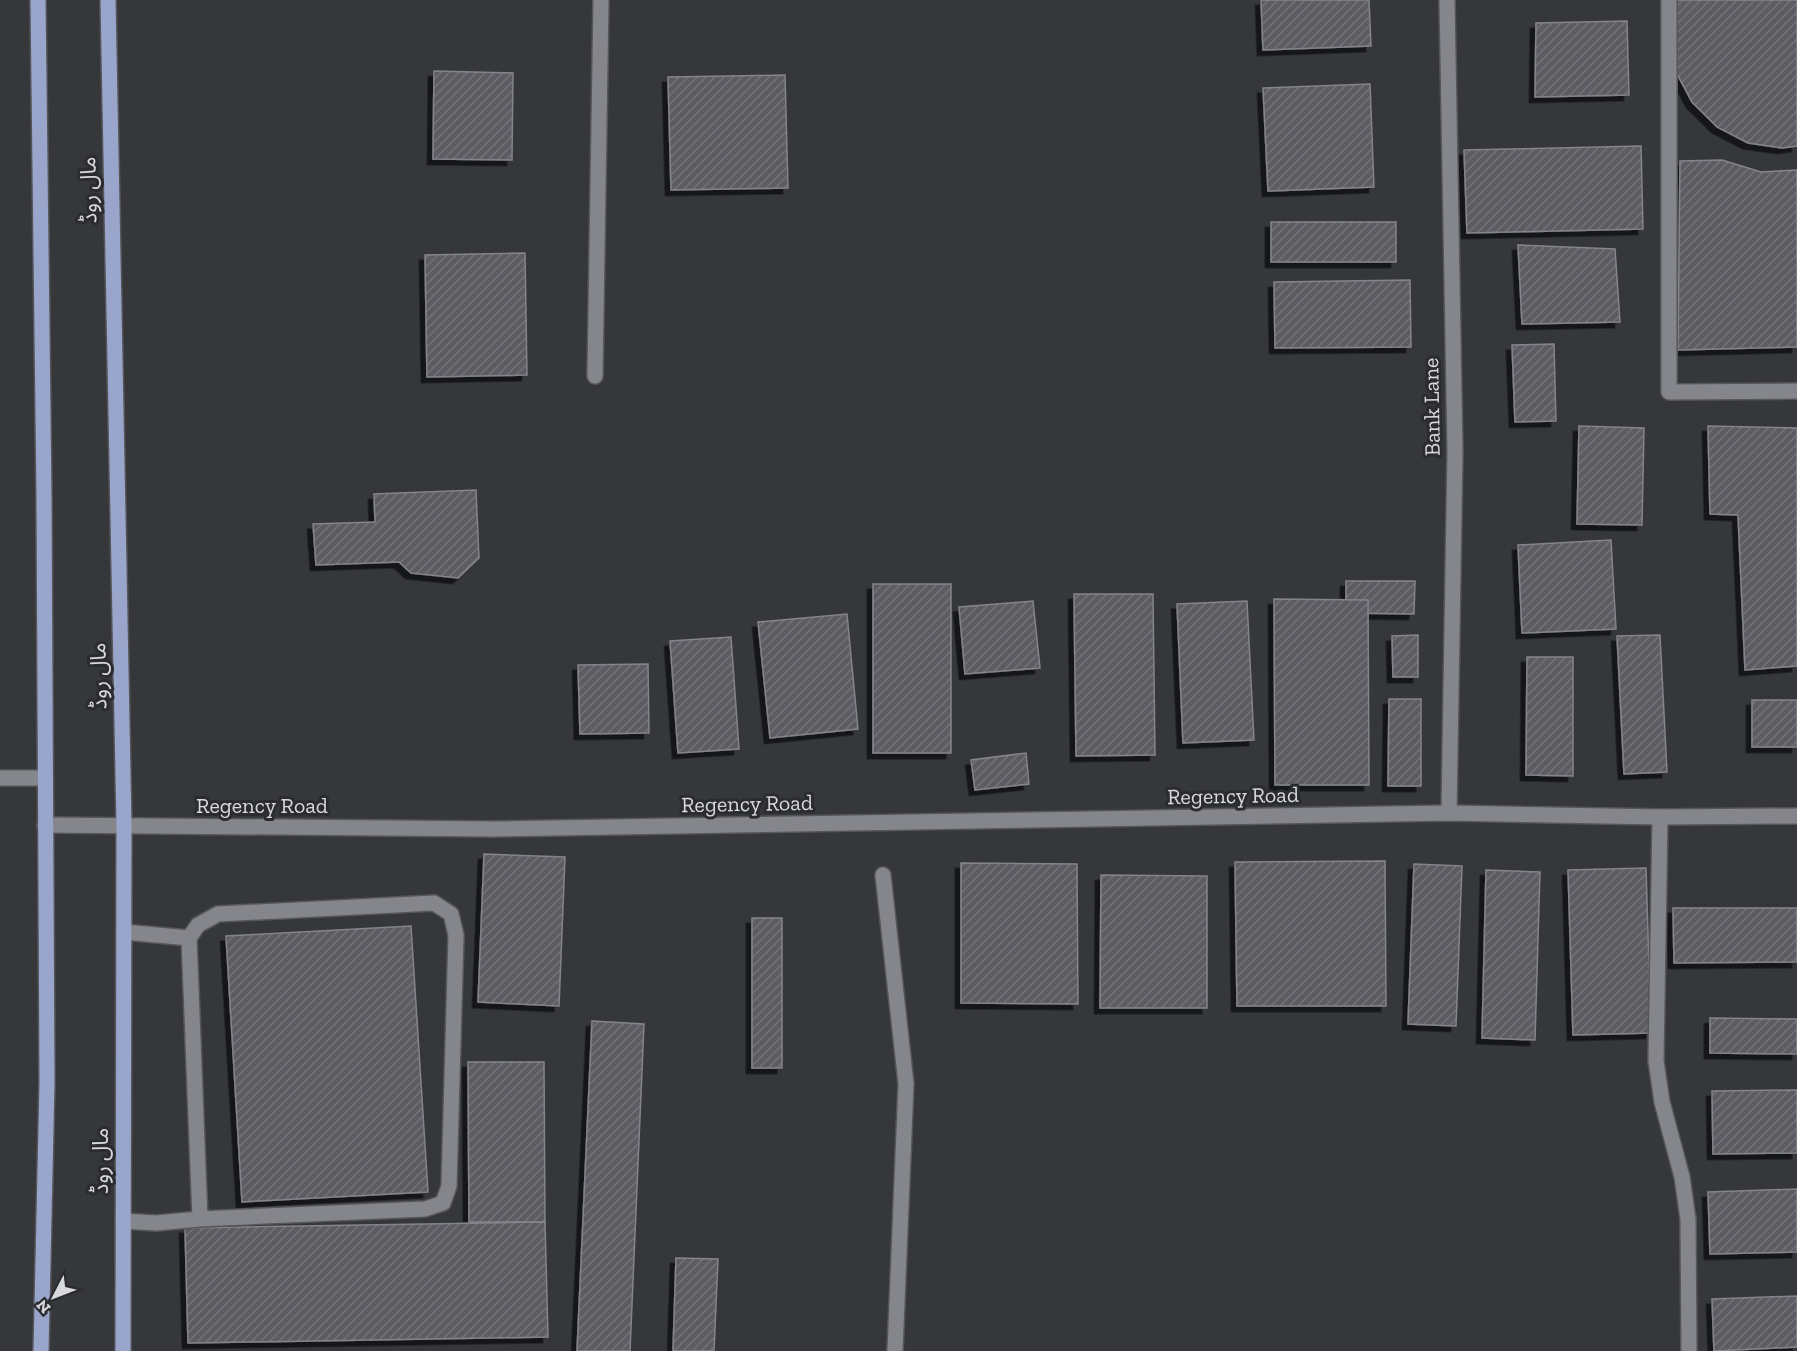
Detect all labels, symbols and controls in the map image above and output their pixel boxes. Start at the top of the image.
street label: مال روڈ [74,156,103,224]
street label: Bank Lane [1417,357,1446,456]
street label: مال روڈ [84,642,113,710]
street label: Regency Road [1167,781,1299,810]
street label: Regency Road [681,789,813,818]
street label: Regency Road [196,792,328,819]
street label: مال روڈ [87,1128,114,1194]
north arrow [24,1267,84,1327]
text: N [32,1296,54,1318]

